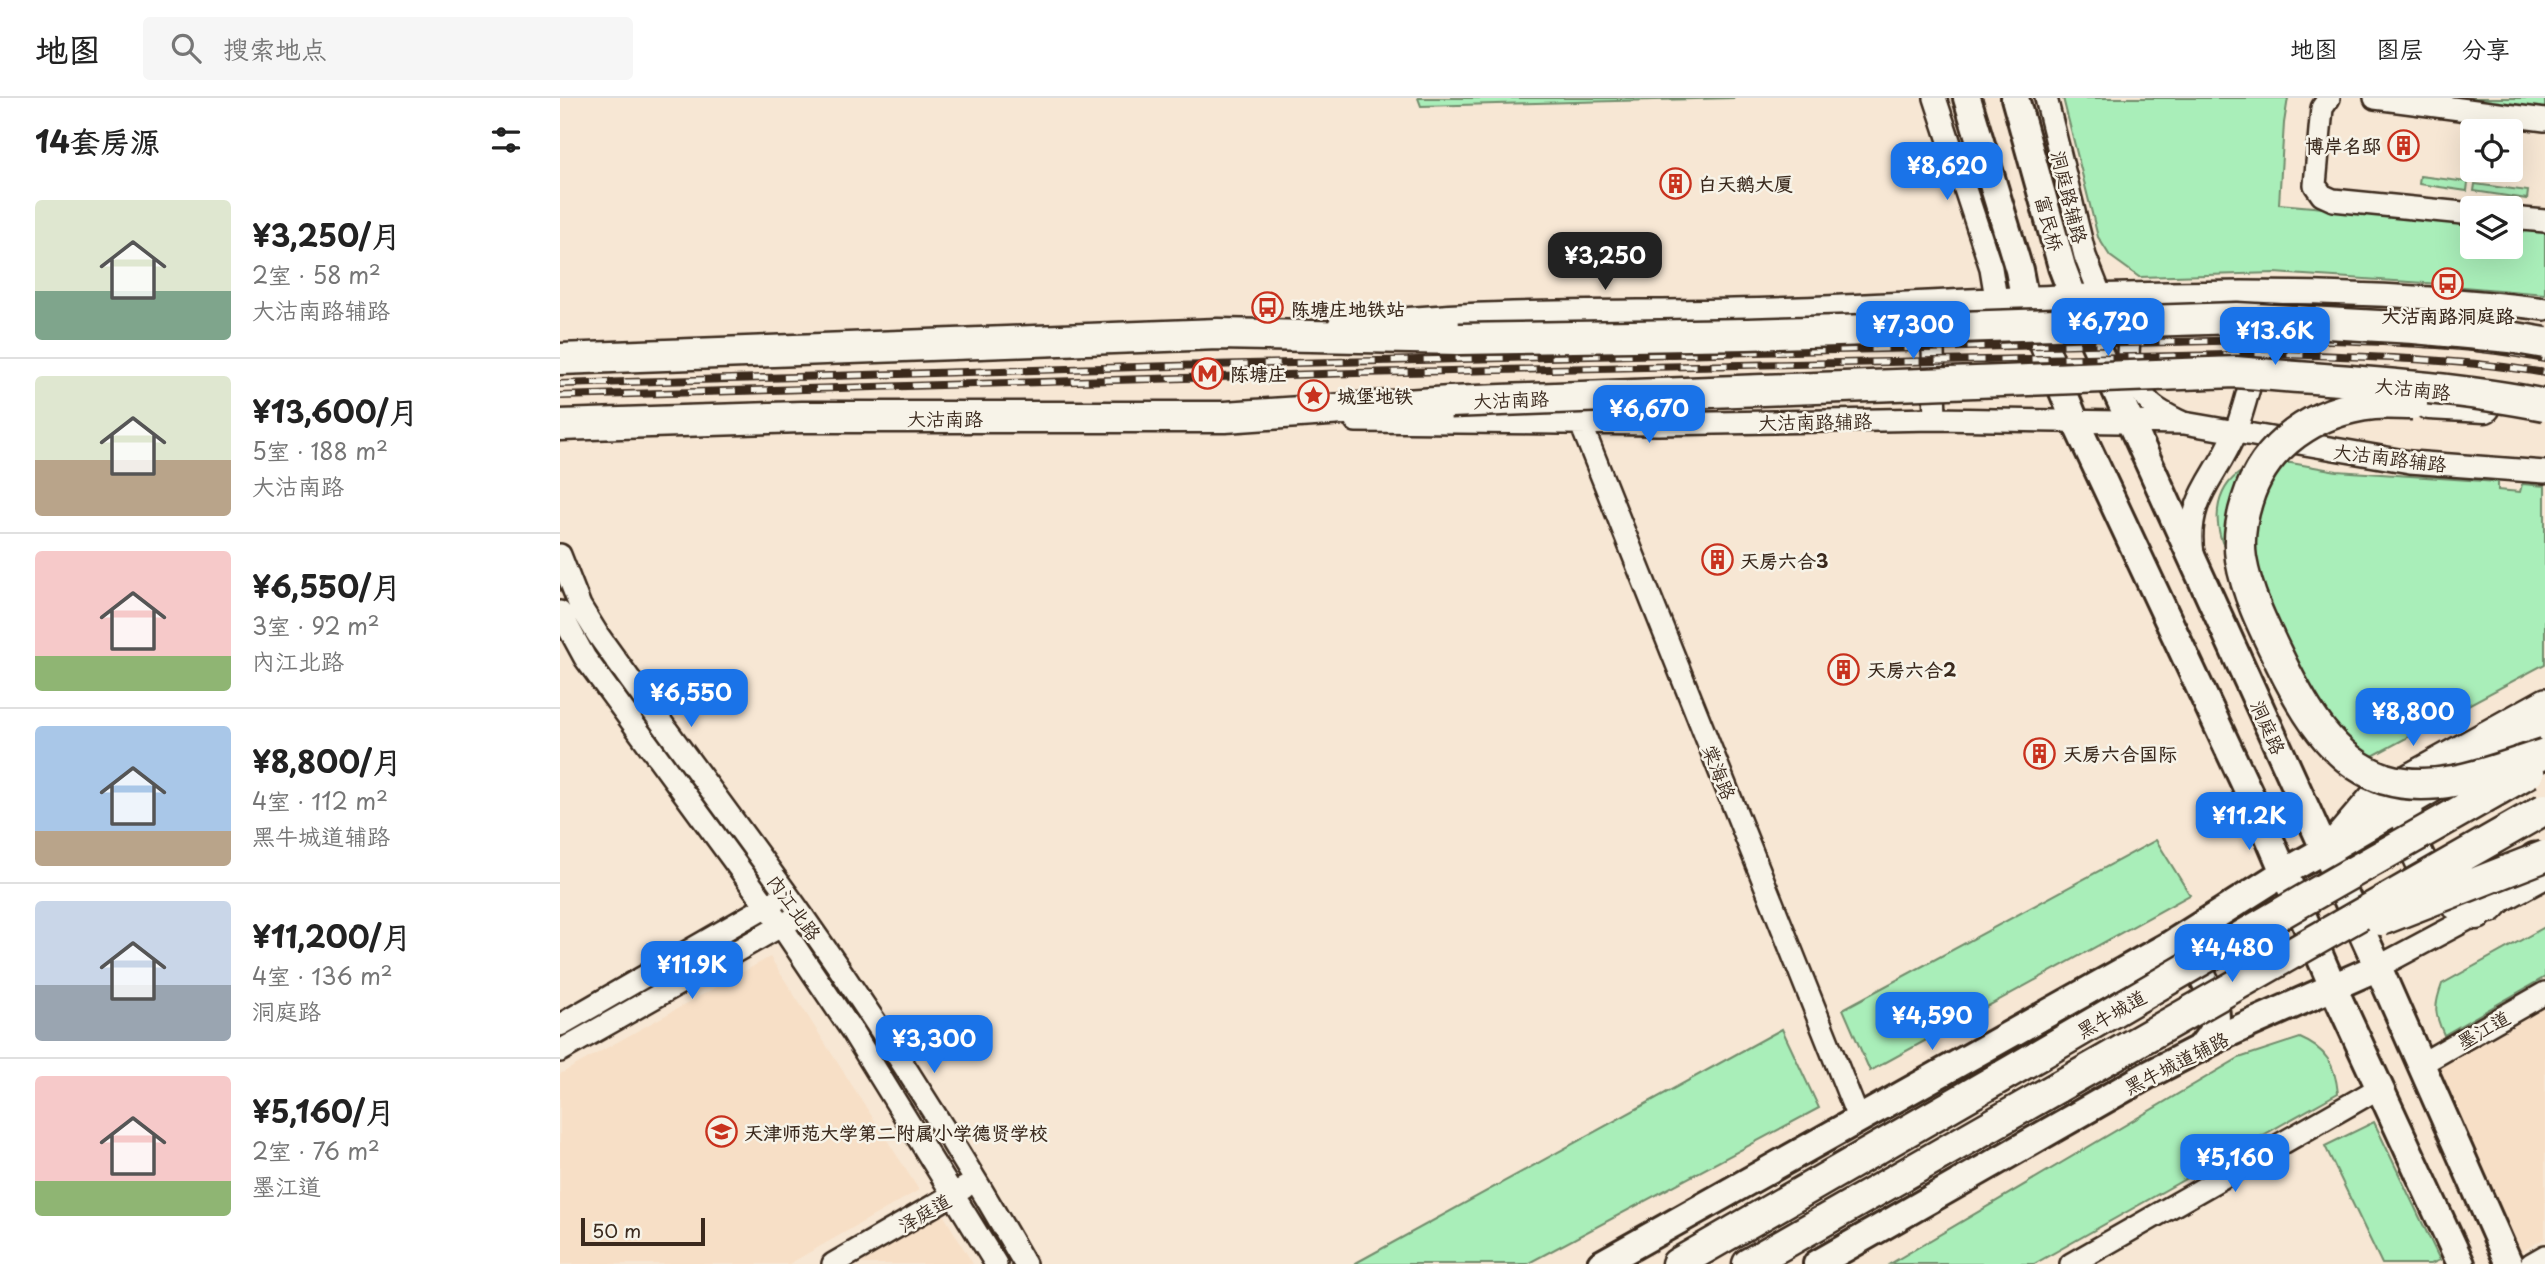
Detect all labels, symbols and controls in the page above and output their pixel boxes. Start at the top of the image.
search box [143,17,633,80]
text: 地图 [35,23,101,73]
icon: search [167,29,205,67]
text: 搜索地点 [223,29,327,68]
text: 地图 [2290,30,2338,66]
text: 图层 [2376,30,2424,66]
text: 分享 [2462,30,2510,66]
text: 14套房源 [35,118,160,163]
map controls [2460,119,2523,259]
button: locate [2460,119,2523,182]
icon: filters [487,121,525,159]
building icon: 博岸名邸 [2387,128,2421,162]
place label: 博岸名邸 [2305,131,2381,159]
pin: ¥8,620 [1890,142,2004,202]
text: ¥8,620 [1907,147,1987,182]
street label: 洞庭路辅路 [2045,148,2095,246]
building icon: 白天鹅大厦 [1658,166,1692,200]
place label: 白天鹅大厦 [1698,169,1793,197]
street label: 富民桥 [2029,192,2071,254]
button: layers [2460,196,2523,259]
text: ¥3,250/月 [252,212,401,257]
icon: home [91,228,175,312]
pin: ¥3,250 [1548,232,1662,292]
text: ¥3,250 [1564,237,1646,272]
text: 2室 · 58 m² [252,257,381,292]
bus stop icon: 大沽南路洞庭路 [2431,267,2465,301]
bus stop icon: 陈塘庄地铁站 [1251,291,1285,325]
text: 大沽南路辅路 [252,292,390,327]
place label: 陈塘庄地铁站 [1291,294,1405,322]
pin: ¥6,720 [2051,299,2165,358]
place label: 大沽南路洞庭路 [2381,301,2515,329]
pin: ¥7,300 [1856,302,1970,361]
text: ¥6,720 [2067,303,2149,338]
text: ¥7,300 [1872,306,1954,341]
pin: ¥13.6K [2218,308,2332,367]
text: ¥13.6K [2236,312,2314,347]
metro station icon: 陈塘庄 [1190,356,1224,390]
place label: 陈塘庄 [1230,359,1287,387]
street label: 大沽南路 [2374,370,2452,406]
place icon: 城堡地铁 [1297,378,1331,412]
place label: 城堡地铁 [1337,381,1413,409]
street label: 大沽南路 [1473,384,1549,414]
pin: ¥6,670 [1592,386,1706,445]
text: ¥13,600/月 [252,388,418,433]
text: ¥6,670 [1609,390,1689,425]
icon: home [91,404,175,488]
street label: 大沽南路 [907,404,983,432]
street label: 大沽南路辅路 [1758,406,1872,436]
text: 5室 · 188 m² [252,433,388,468]
street label: 大沽南路辅路 [2332,436,2448,478]
text: 大沽南路 [252,468,344,503]
building icon: 天房六合3 [1700,543,1734,577]
place label: 天房六合3 [1740,546,1828,574]
text: ¥6,550/月 [252,563,401,608]
icon: home [91,579,175,663]
text: 3室 · 92 m² [252,608,380,643]
text: 内江北路 [252,643,344,678]
building icon: 天房六合2 [1827,652,1861,686]
place label: 天房六合2 [1867,655,1956,683]
pin: ¥6,550 [634,670,748,729]
text: ¥6,550 [650,674,732,709]
pin: ¥8,800 [2356,688,2470,748]
text: ¥8,800 [2372,693,2454,728]
street label: 洞庭路 [2245,695,2293,759]
building icon: 天房六合国际 [2023,736,2057,770]
text: ¥8,800/月 [252,738,402,783]
place label: 天房六合国际 [2063,739,2177,767]
street label: 棠海路 [1696,740,1744,804]
icon: home [91,754,175,838]
text: 4室 · 112 m² [252,783,388,818]
pin: ¥11.2K [2192,792,2306,852]
text: ¥11.2K [2212,797,2286,832]
text: 黑牛城道辅路 [252,818,390,853]
street label: 内江北路 [761,868,829,946]
text: ¥11,200/月 [252,913,411,958]
pin: ¥4,480 [2175,924,2289,984]
icon: home [91,929,175,1013]
text: ¥4,480 [2191,929,2273,964]
pin: ¥11.9K [635,942,749,1001]
text: ¥11.9K [657,946,727,981]
text: 4室 · 136 m² [252,958,393,993]
street label: 黑牛城道 [2071,982,2151,1044]
pin: ¥4,590 [1875,992,1989,1052]
text: 洞庭路 [252,993,321,1028]
text: ¥4,590 [1891,997,1973,1032]
street label: 墨江道 [2451,1003,2515,1055]
pin: ¥3,300 [877,1016,991,1075]
text: ¥3,300 [892,1020,976,1055]
street label: 黑牛城道辅路 [2119,1024,2233,1100]
text: ¥5,160/月 [252,1088,395,1133]
icon: home [91,1104,175,1188]
school or university icon: 天津师范大学第二附属小学德贤学校 [704,1115,738,1149]
place label: 天津师范大学第二附属小学德贤学校 [744,1118,1048,1146]
text: 2室 · 76 m² [252,1133,380,1168]
pin: ¥5,160 [2178,1134,2292,1194]
text: ¥5,160 [2196,1139,2274,1174]
text: 墨江道 [252,1168,321,1203]
street label: 泽庭道 [892,1186,956,1238]
scale bar [581,1215,705,1247]
text: 50 m [592,1216,641,1244]

